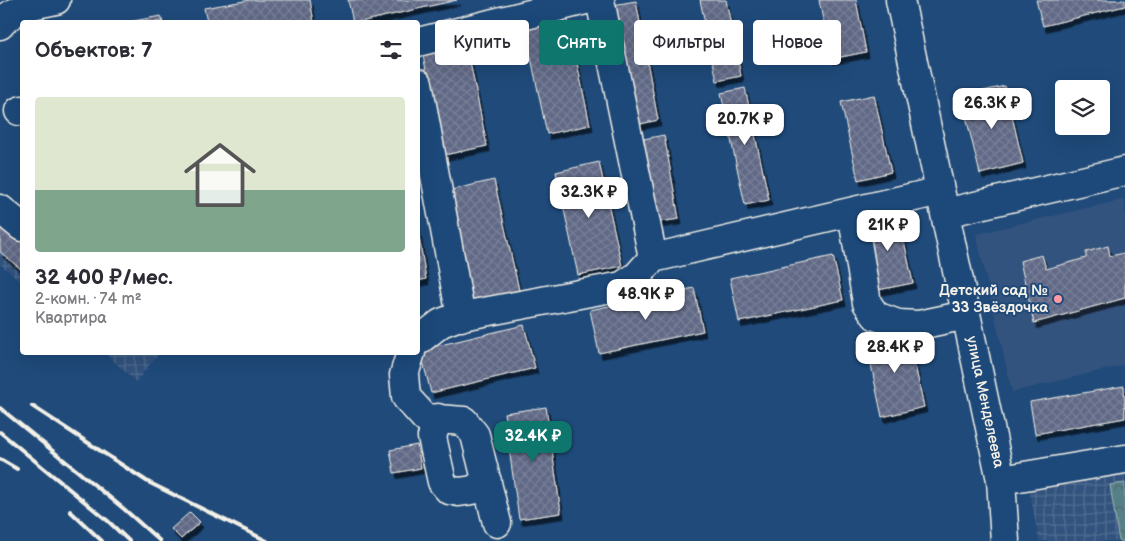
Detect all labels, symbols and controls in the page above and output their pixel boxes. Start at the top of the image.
chip: Купить [435,20,529,65]
chip: Снять [539,20,624,65]
chip: Фильтры [634,20,743,65]
chip: Новое [753,20,841,65]
icon: filters [377,36,405,64]
text: Объектов: 7 [35,38,153,63]
map controls [1055,80,1110,135]
button: layers [1055,80,1110,135]
pin: 26.3K ₽ [946,88,1038,130]
text: 26.3K ₽ [964,94,1020,113]
pin: 20.7K ₽ [699,104,791,146]
text: 20.7K ₽ [717,110,773,129]
icon: home [175,130,265,220]
pin: 32.3K ₽ [543,176,635,219]
text: 32.3K ₽ [561,183,617,202]
pin: 21K ₽ [853,210,923,252]
text: 21K ₽ [868,216,908,235]
text: 32 400 ₽/мес. [35,265,173,290]
pin: 48.9K ₽ [600,278,692,321]
place label: Детский сад № 33 Звёздочка [939,281,1048,317]
text: 48.9K ₽ [618,285,674,304]
text: 2-комн. · 74 m² [35,290,142,309]
marker: Детский сад № 33 Звёздочка [1052,293,1064,305]
text: Квартира [35,309,107,328]
pin: 28.4K ₽ [849,332,941,374]
street label: улица Менделеева [962,334,1008,470]
text: 28.4K ₽ [867,338,923,357]
pin: 32.4K ₽ [487,420,579,463]
text: 32.4K ₽ [505,427,561,446]

